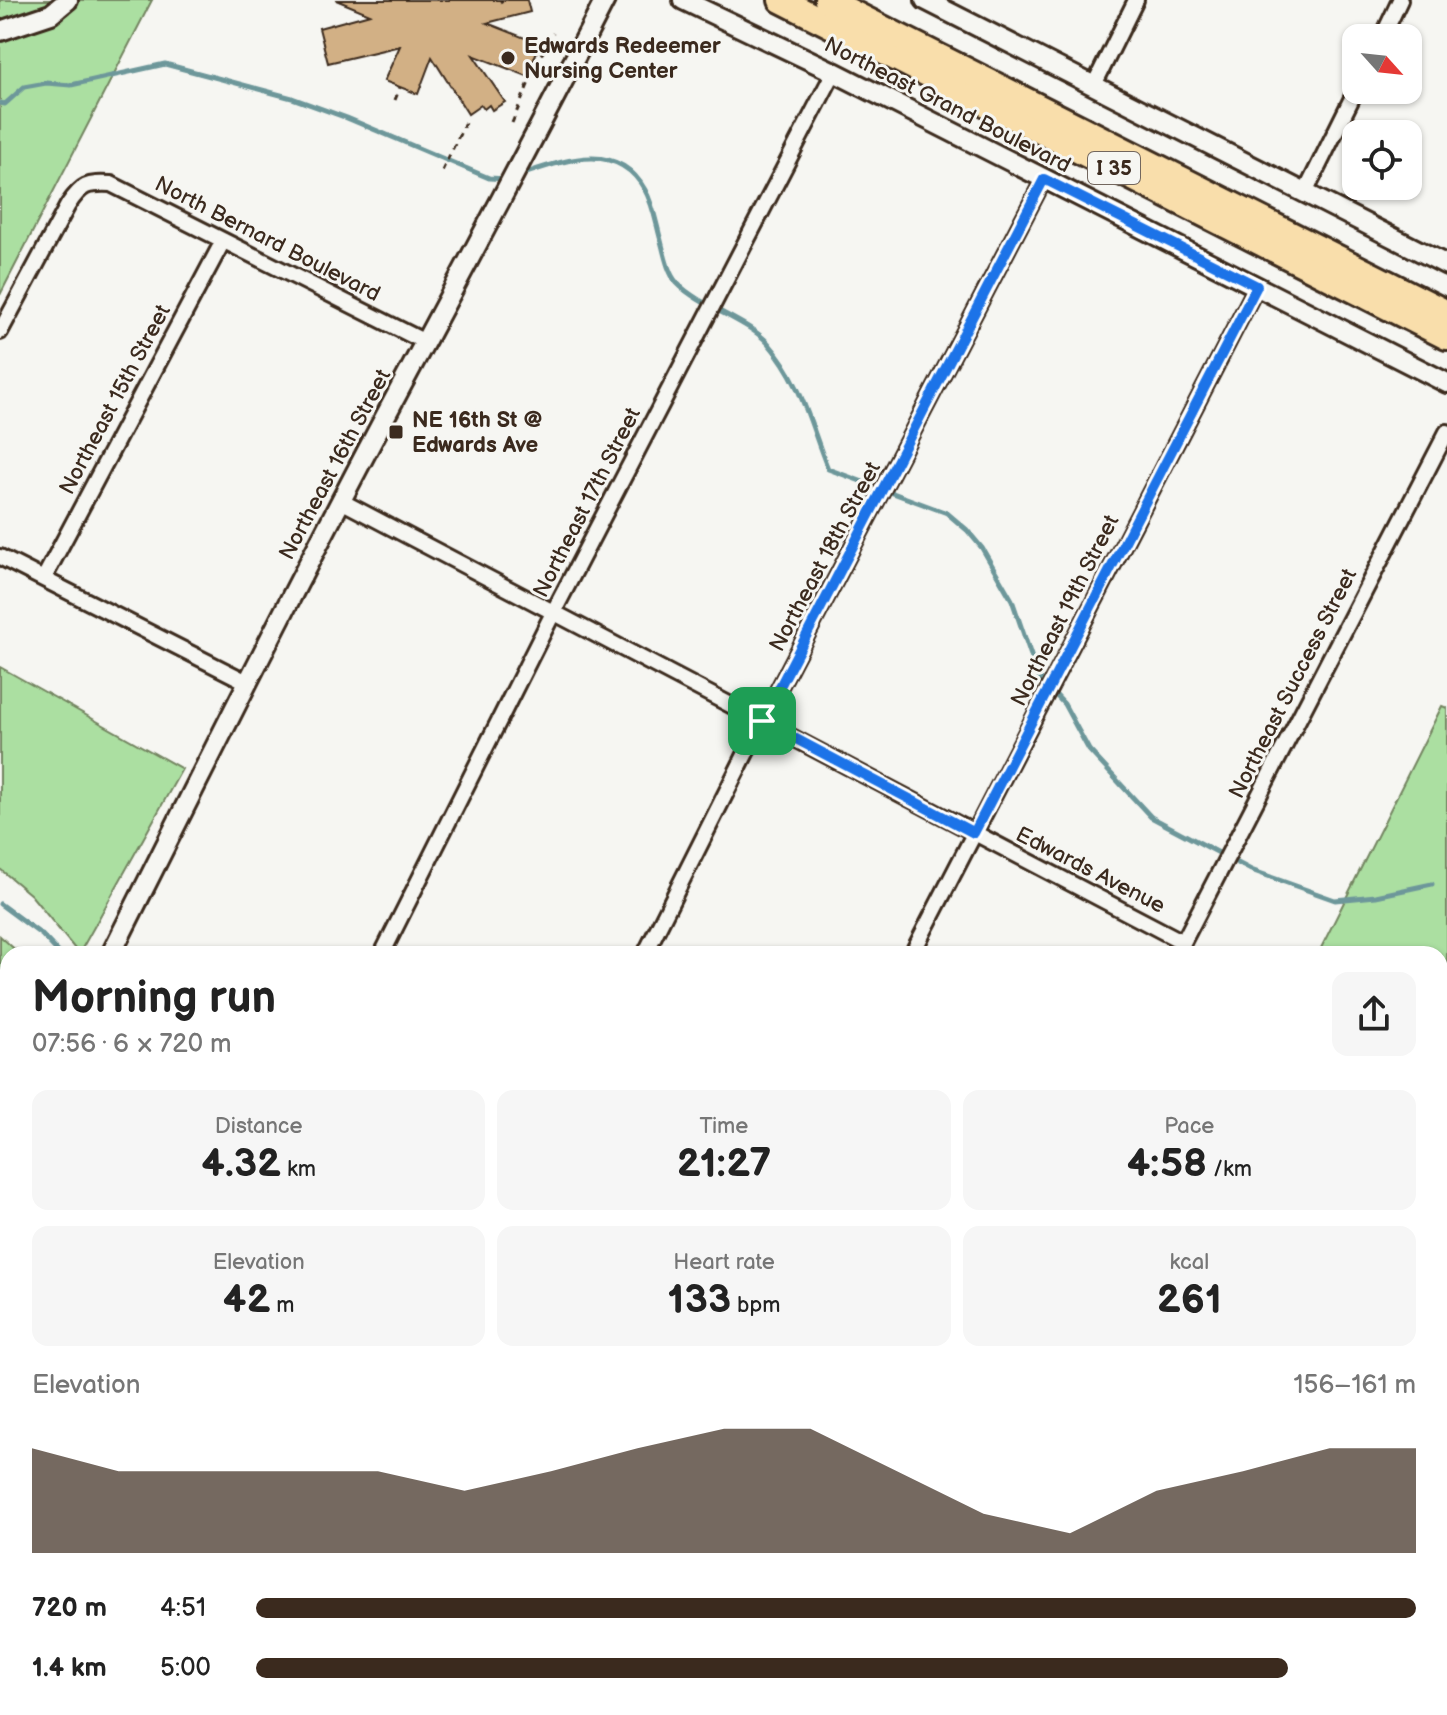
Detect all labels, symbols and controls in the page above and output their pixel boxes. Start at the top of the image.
north arrow [1342,24,1422,104]
map controls [1342,24,1422,200]
street label: Northeast Grand Boulevard [820,31,1075,179]
place label: Edwards Redeemer Nursing Center [524,33,721,85]
marker: Edwards Redeemer Nursing Center [499,49,517,67]
button: locate [1342,120,1422,200]
road number: I 35 [1088,152,1140,184]
street label: North Bernard Boulevard [150,171,384,308]
street label: Northeast 15th Street [54,300,177,499]
street label: Northeast 16th Street [274,365,397,565]
street label: Northeast 17th Street [528,403,647,602]
place label: NE 16th St @ Edwards Ave [412,407,544,459]
marker: NE 16th St @ Edwards Ave [387,423,405,441]
street label: Northeast 18th Street [764,457,887,656]
street label: Northeast 19th Street [1005,510,1125,711]
street label: Northeast Success Street [1224,564,1363,803]
pin [728,687,796,755]
icon: arrive [740,699,784,743]
street label: Edwards Avenue [1011,821,1170,920]
text: Morning run [32,972,276,1025]
button: share [1332,972,1416,1056]
text: 07:56 · 6 × 720 m [32,1029,231,1060]
text: Distance [215,1113,303,1140]
text: Time [700,1113,748,1140]
text: Pace [1164,1113,1214,1140]
text: 4.32 [201,1140,281,1188]
text: 21:27 [677,1140,771,1188]
text: 4:58 [1127,1140,1207,1188]
text: km [281,1156,316,1183]
text: /km [1207,1156,1252,1183]
text: Elevation [213,1249,305,1276]
text: Heart rate [673,1249,775,1276]
text: kcal [1170,1249,1209,1276]
text: 42 [223,1276,270,1324]
text: 133 [668,1276,731,1324]
text: 261 [1157,1276,1222,1324]
text: m [270,1292,295,1319]
text: bpm [731,1292,780,1319]
text: Elevation [32,1370,140,1401]
text: 156–161 m [1293,1370,1416,1401]
text: 720 m [32,1593,107,1624]
text: 4:51 [160,1593,206,1624]
text: 1.4 km [32,1653,107,1684]
text: 5:00 [160,1653,211,1684]

